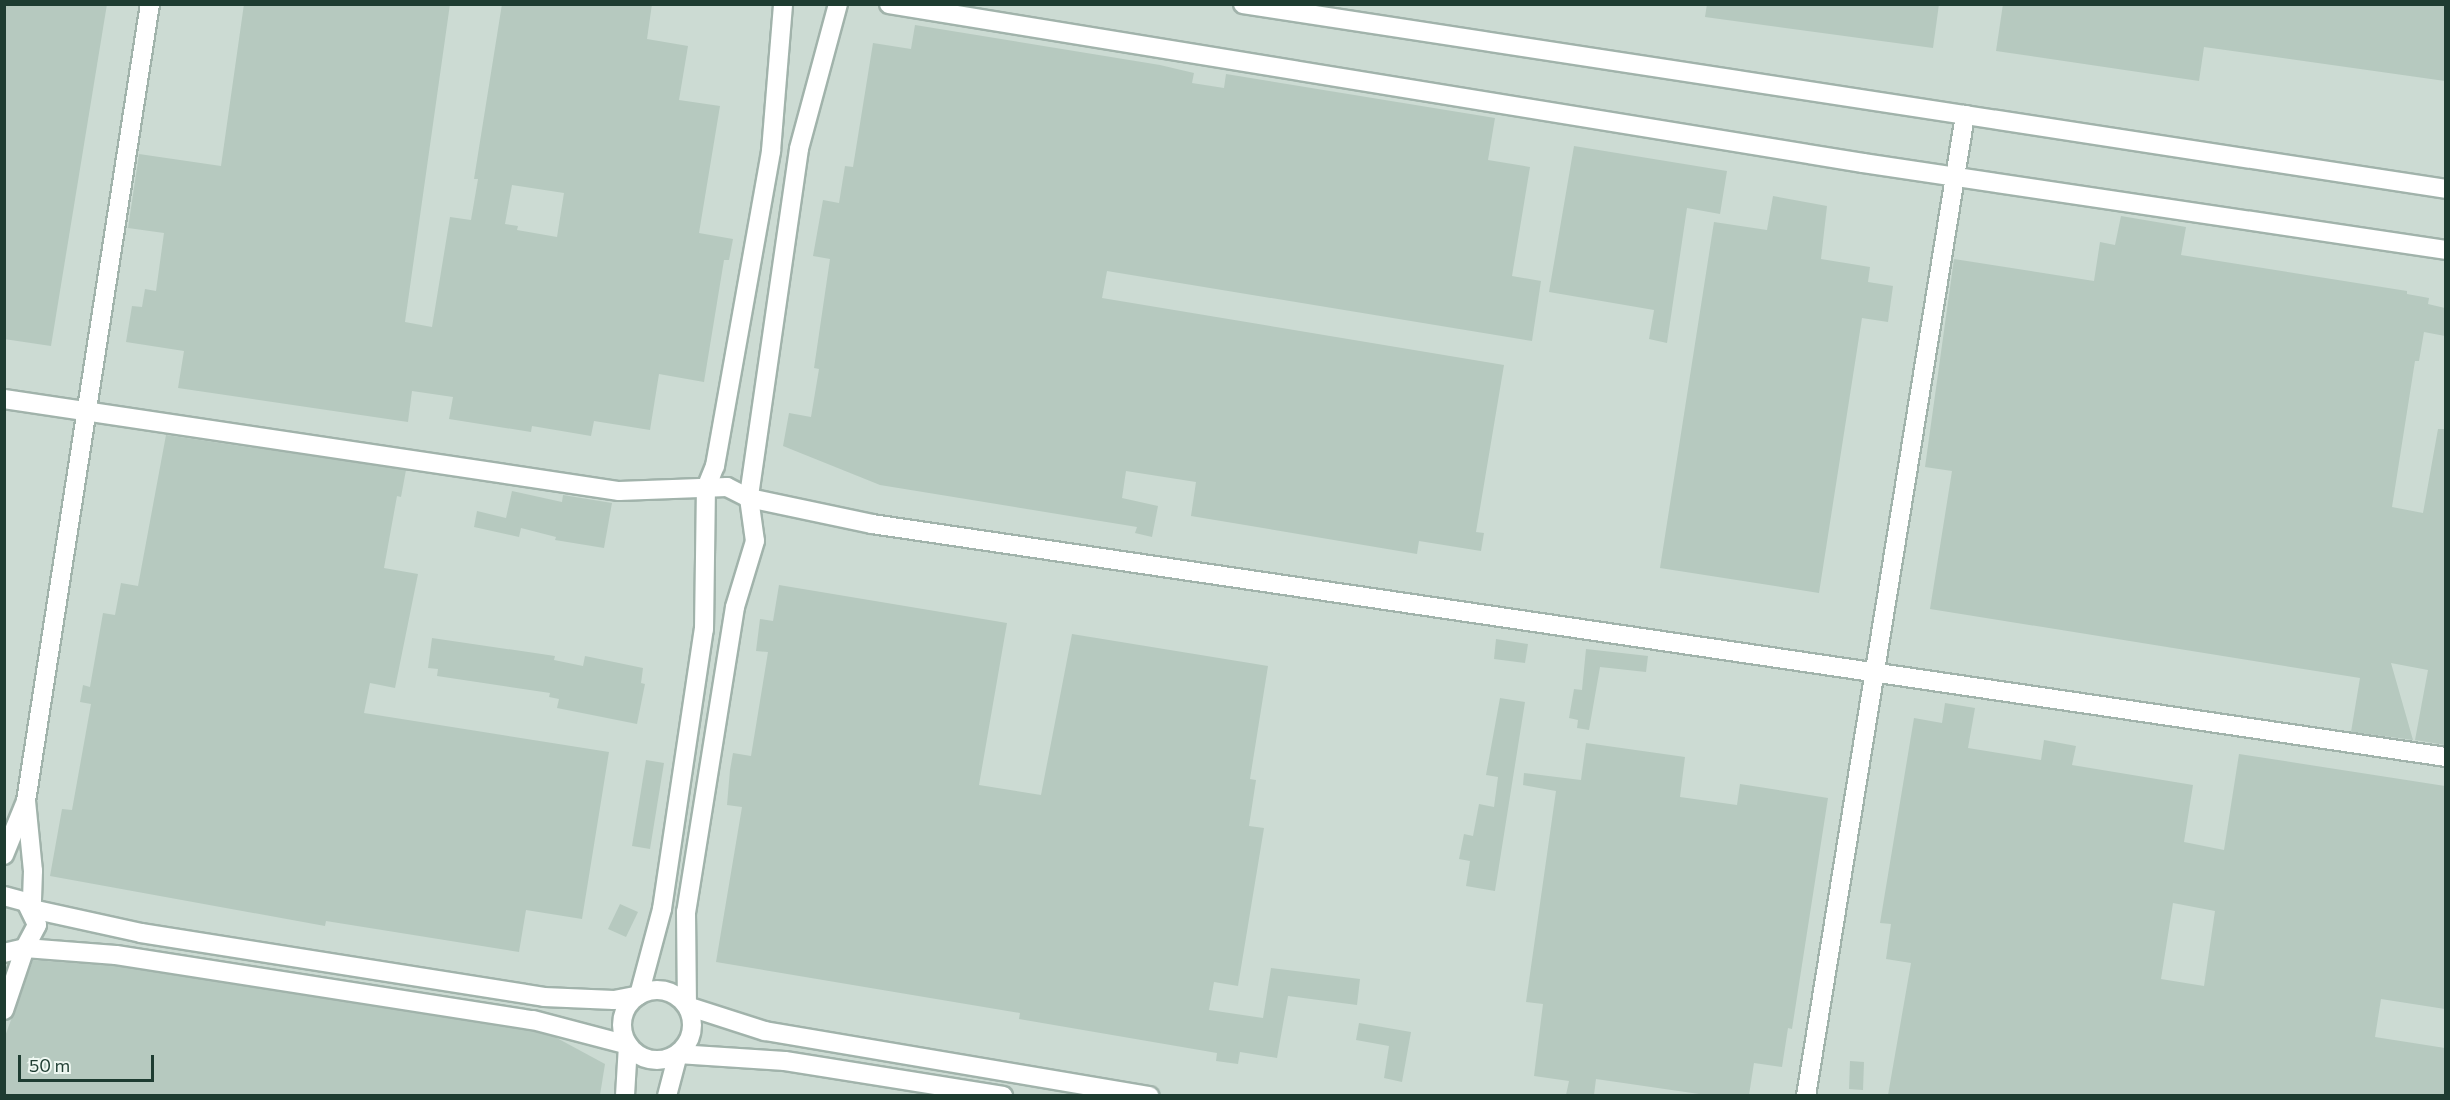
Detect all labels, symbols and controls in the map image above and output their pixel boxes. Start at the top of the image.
scale bar [21,1043,158,1081]
text: 50 m [29,1054,70,1076]

